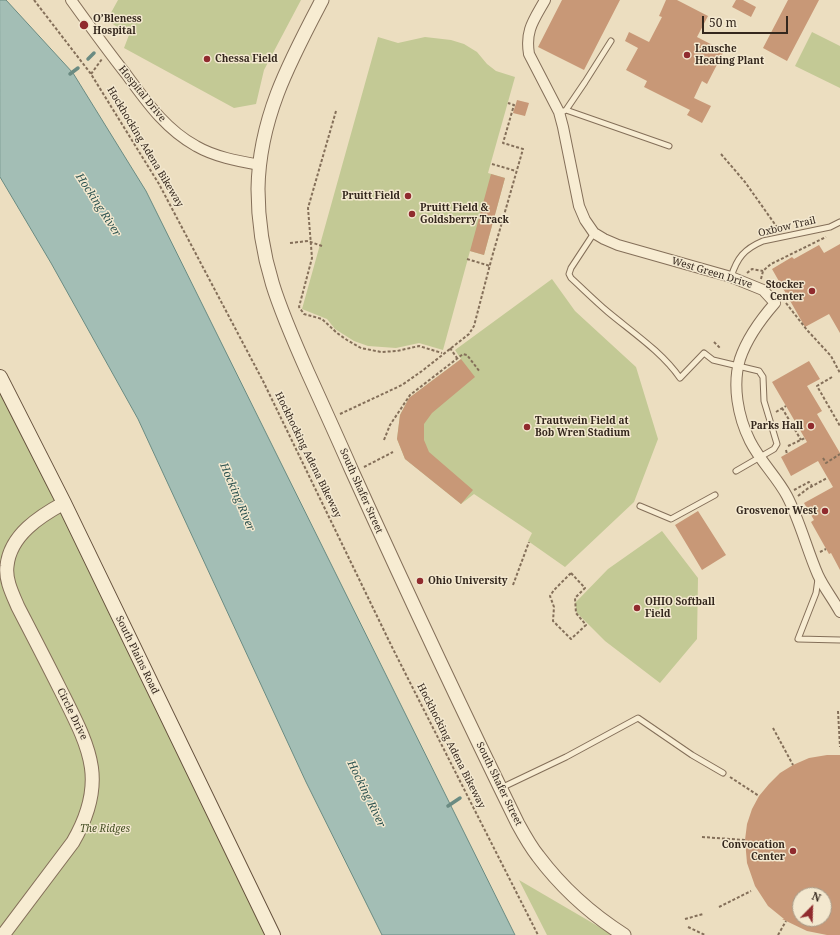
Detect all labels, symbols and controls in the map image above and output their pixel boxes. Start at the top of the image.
scale bar [704,8,790,34]
place label: O’Bleness Hospital [93,13,142,36]
text: 50 m [709,14,737,31]
marker: O’Bleness Hospital [78,19,90,31]
place label: Lausche Heating Plant [695,43,764,66]
marker: Lausche Heating Plant [682,50,692,60]
place label: Chessa Field [215,53,278,65]
marker: Chessa Field [202,54,212,64]
street label: Hospital Drive [116,64,168,124]
street label: Hockhocking Adena Bikeway [104,85,186,209]
water label: Hocking River [73,171,123,239]
place label: Pruitt Field [342,190,400,202]
marker: Pruitt Field [403,191,413,201]
place label: Pruitt Field & Goldsberry Track [420,202,509,226]
marker: Pruitt Field & Goldsberry Track [407,209,417,219]
street label: Oxbow Trail [757,215,817,239]
street label: West Green Drive [670,255,754,291]
place label: Stocker Center [766,279,804,302]
marker: Stocker Center [807,286,817,296]
street label: Hockhocking Adena Bikeway [272,390,344,520]
place label: Trautwein Field at Bob Wren Stadium [535,415,630,438]
place label: Parks Hall [750,420,803,432]
marker: Parks Hall [806,421,816,431]
marker: Trautwein Field at Bob Wren Stadium [522,422,532,432]
street label: South Shafer Street [337,447,385,535]
water label: Hocking River [217,461,257,533]
place label: Grosvenor West [736,505,817,517]
marker: Grosvenor West [820,506,830,516]
place label: Ohio University [428,575,508,587]
marker: Ohio University [415,576,425,586]
place label: OHIO Softball Field [645,596,715,620]
marker: OHIO Softball Field [632,603,642,613]
street label: South Plains Road [113,614,161,696]
street label: Hockhocking Adena Bikeway [414,682,488,810]
street label: Circle Drive [54,686,90,742]
street label: South Shafer Street [474,740,524,828]
water label: Hocking River [344,758,388,830]
park label: The Ridges [80,823,130,835]
place label: Convocation Center [722,839,785,862]
marker: Convocation Center [788,846,798,856]
north arrow [792,887,832,927]
text: N [810,888,823,905]

